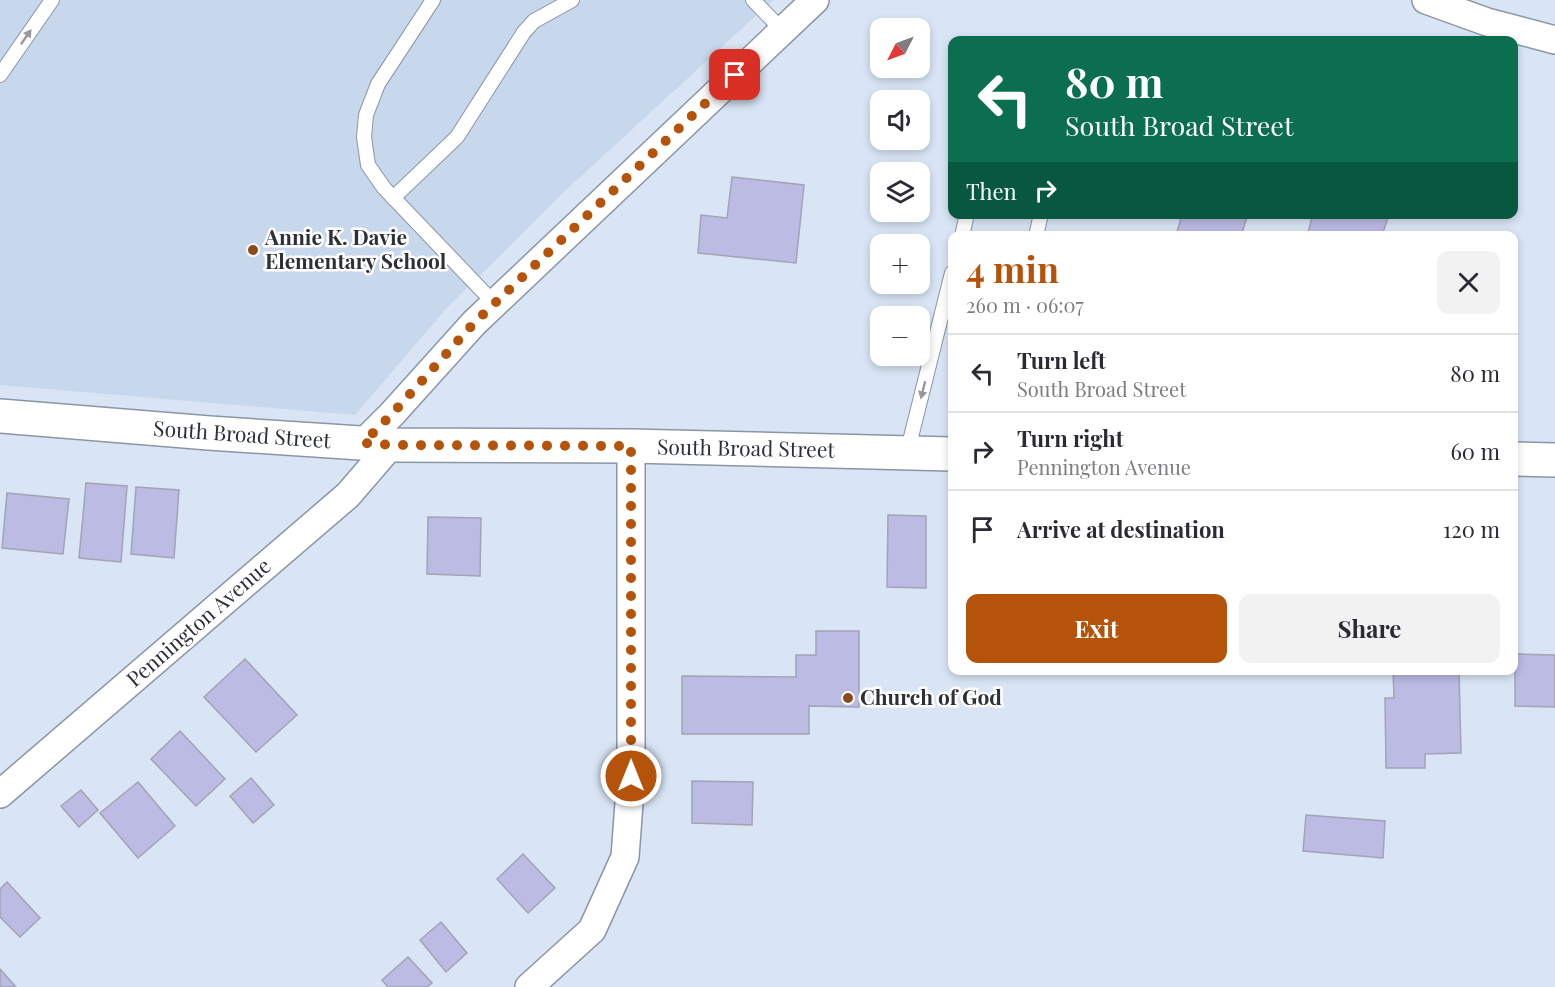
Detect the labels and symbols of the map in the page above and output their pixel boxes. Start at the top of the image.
north arrow [870,18,930,78]
one-way arrow [20,30,32,46]
pin [709,49,760,100]
place label: Annie K. Davie Elementary School [264,222,447,274]
marker: Annie K. Davie Elementary School [246,243,260,257]
one-way arrow [918,382,927,400]
street label: South Broad Street [153,413,332,453]
street label: South Broad Street [657,431,836,463]
street label: Pennington Avenue [120,551,276,692]
place label: Church of God [860,682,1002,710]
marker: Church of God [841,691,855,705]
position arrow [599,744,663,808]

